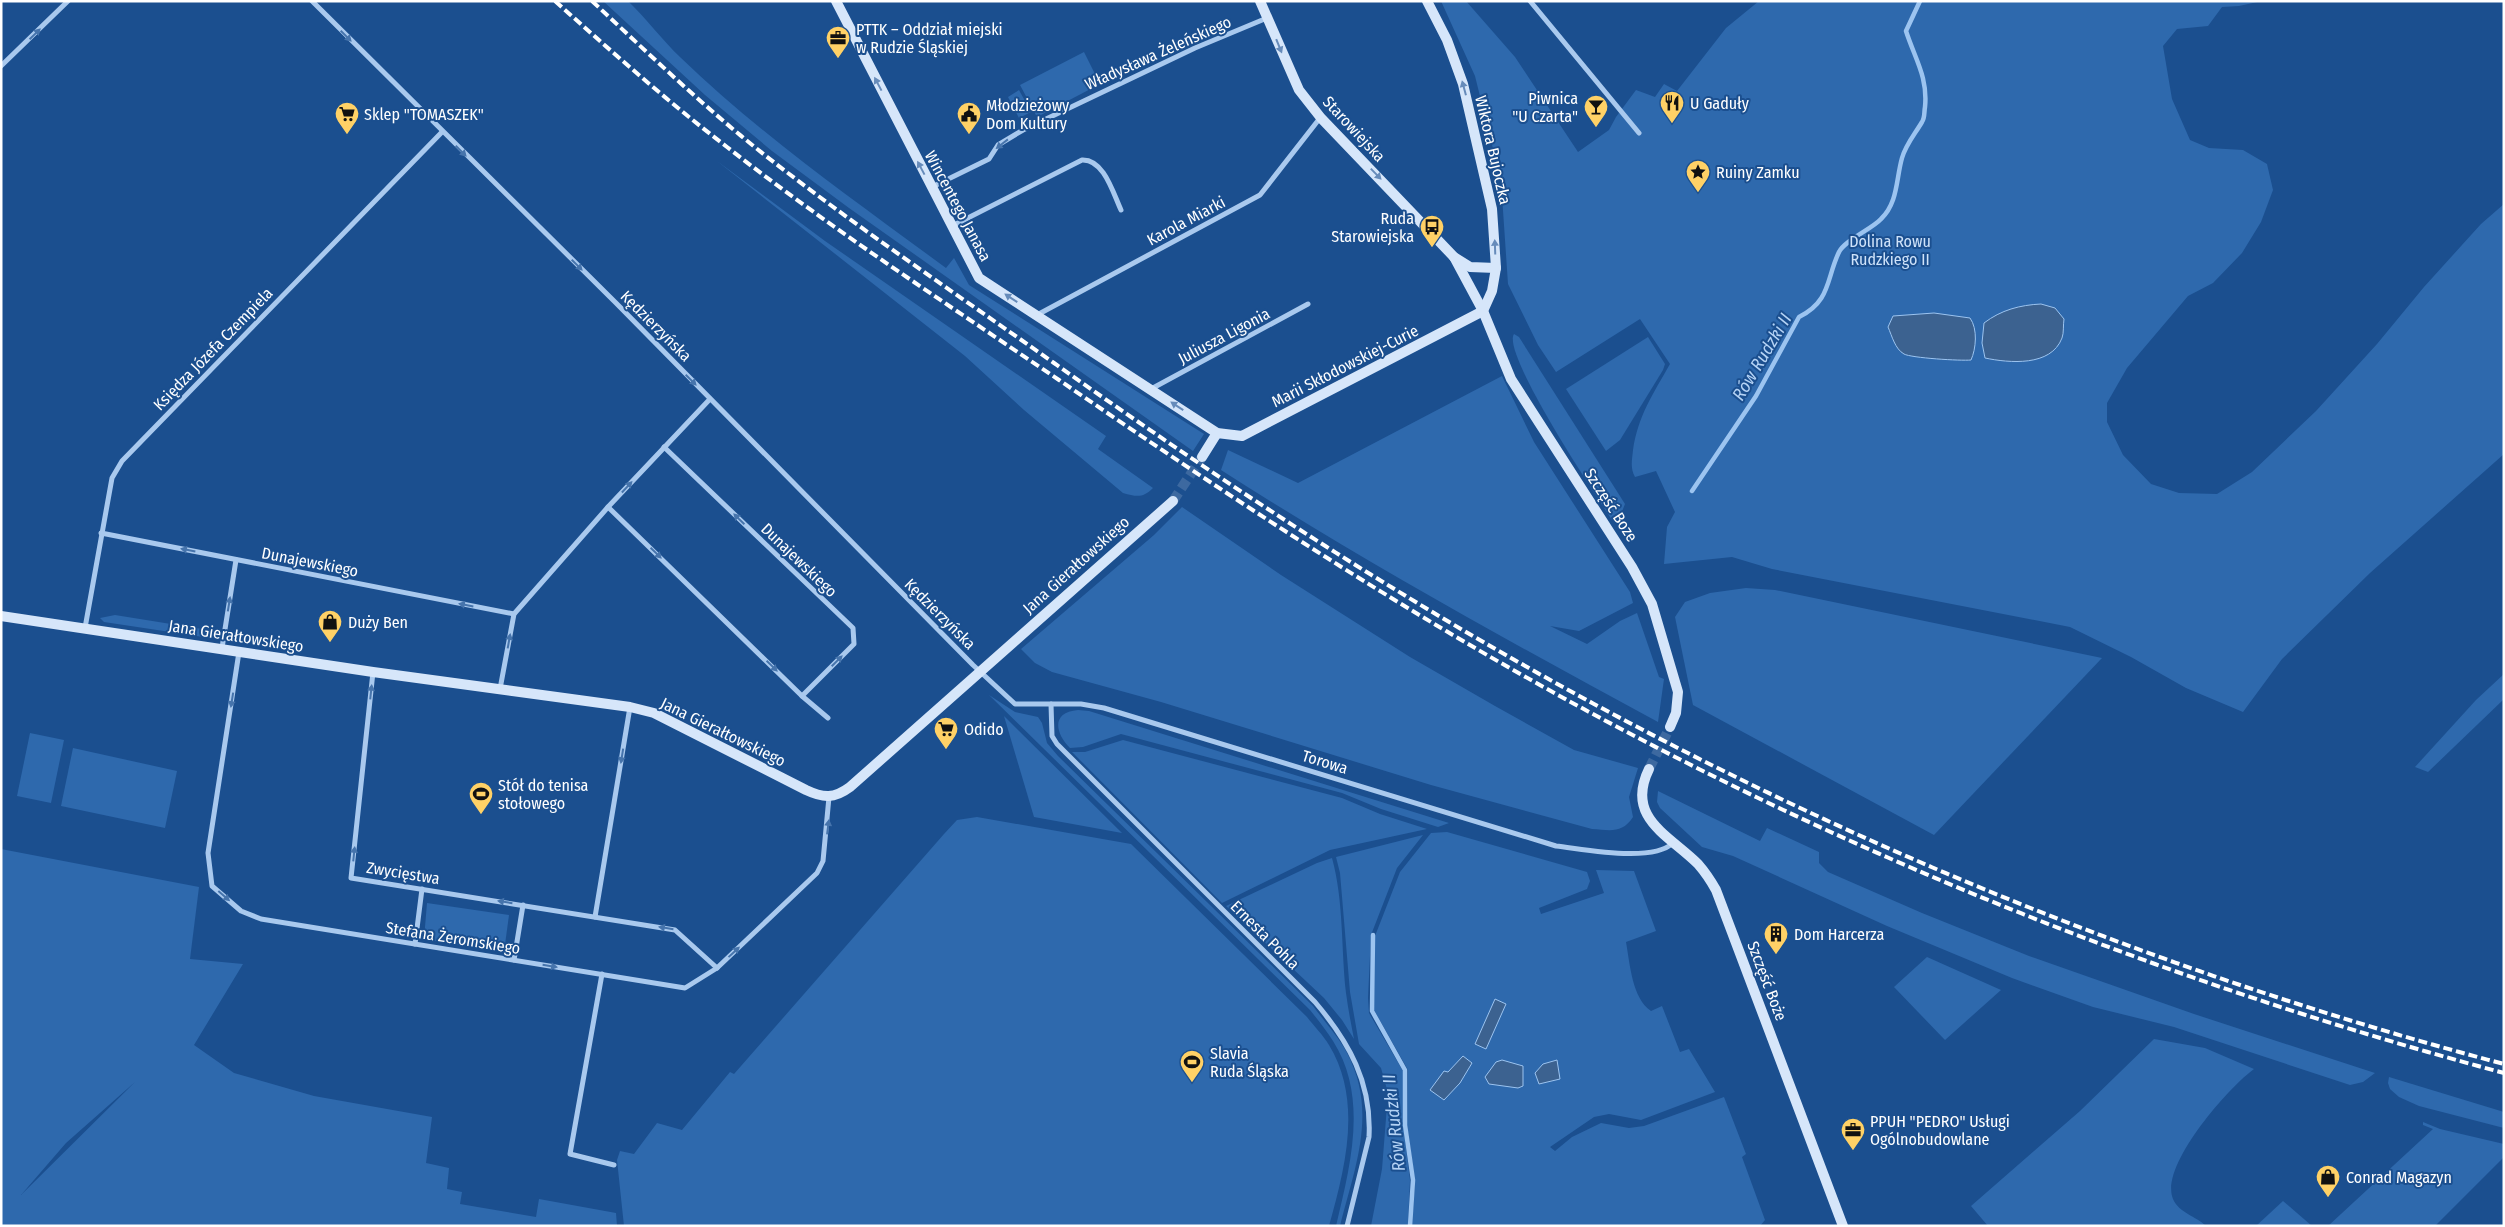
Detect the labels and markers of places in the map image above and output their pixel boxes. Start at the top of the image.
place label: PTTK – Oddział miejski w Rudzie Śląskiej [856,20,1003,58]
office icon: PTTK – Oddział miejski w Rudzie Śląskiej [825,25,851,59]
place label: Piwnica "U Czarta" [1512,89,1578,126]
restaurant icon: U Gaduły [1659,90,1685,124]
bar icon: Piwnica "U Czarta" [1583,94,1609,128]
place label: U Gaduły [1690,94,1750,113]
place label: Młodzieżowy Dom Kultury [986,96,1070,133]
supermarket icon: Sklep "TOMASZEK" [334,101,360,135]
public building icon: Młodzieżowy Dom Kultury [956,101,982,135]
place label: Sklep "TOMASZEK" [364,105,484,124]
place icon: Ruiny Zamku [1685,159,1711,193]
place label: Ruiny Zamku [1716,163,1800,182]
place label: Ruda Starowiejska [1331,209,1414,246]
bus stop icon: Ruda Starowiejska [1419,214,1445,248]
shop icon: Duży Ben [317,609,343,643]
place label: Duży Ben [348,613,408,632]
supermarket icon: Odido [933,716,959,750]
place label: Odido [964,720,1004,739]
place label: Stół do tenisa stołowego [498,776,589,813]
sports icon: Stół do tenisa stołowego [468,781,494,815]
building icon: Dom Harcerza [1763,921,1789,955]
place label: Dom Harcerza [1794,925,1884,944]
place label: Slavia Ruda Śląska [1210,1044,1289,1082]
sports icon: Slavia Ruda Śląska [1179,1049,1205,1083]
place label: PPUH "PEDRO" Usługi Ogólnobudowlane [1870,1112,2010,1149]
office icon: PPUH "PEDRO" Usługi Ogólnobudowlane [1840,1117,1866,1151]
shop icon: Conrad Magazyn [2315,1164,2341,1198]
place label: Conrad Magazyn [2346,1168,2452,1187]

